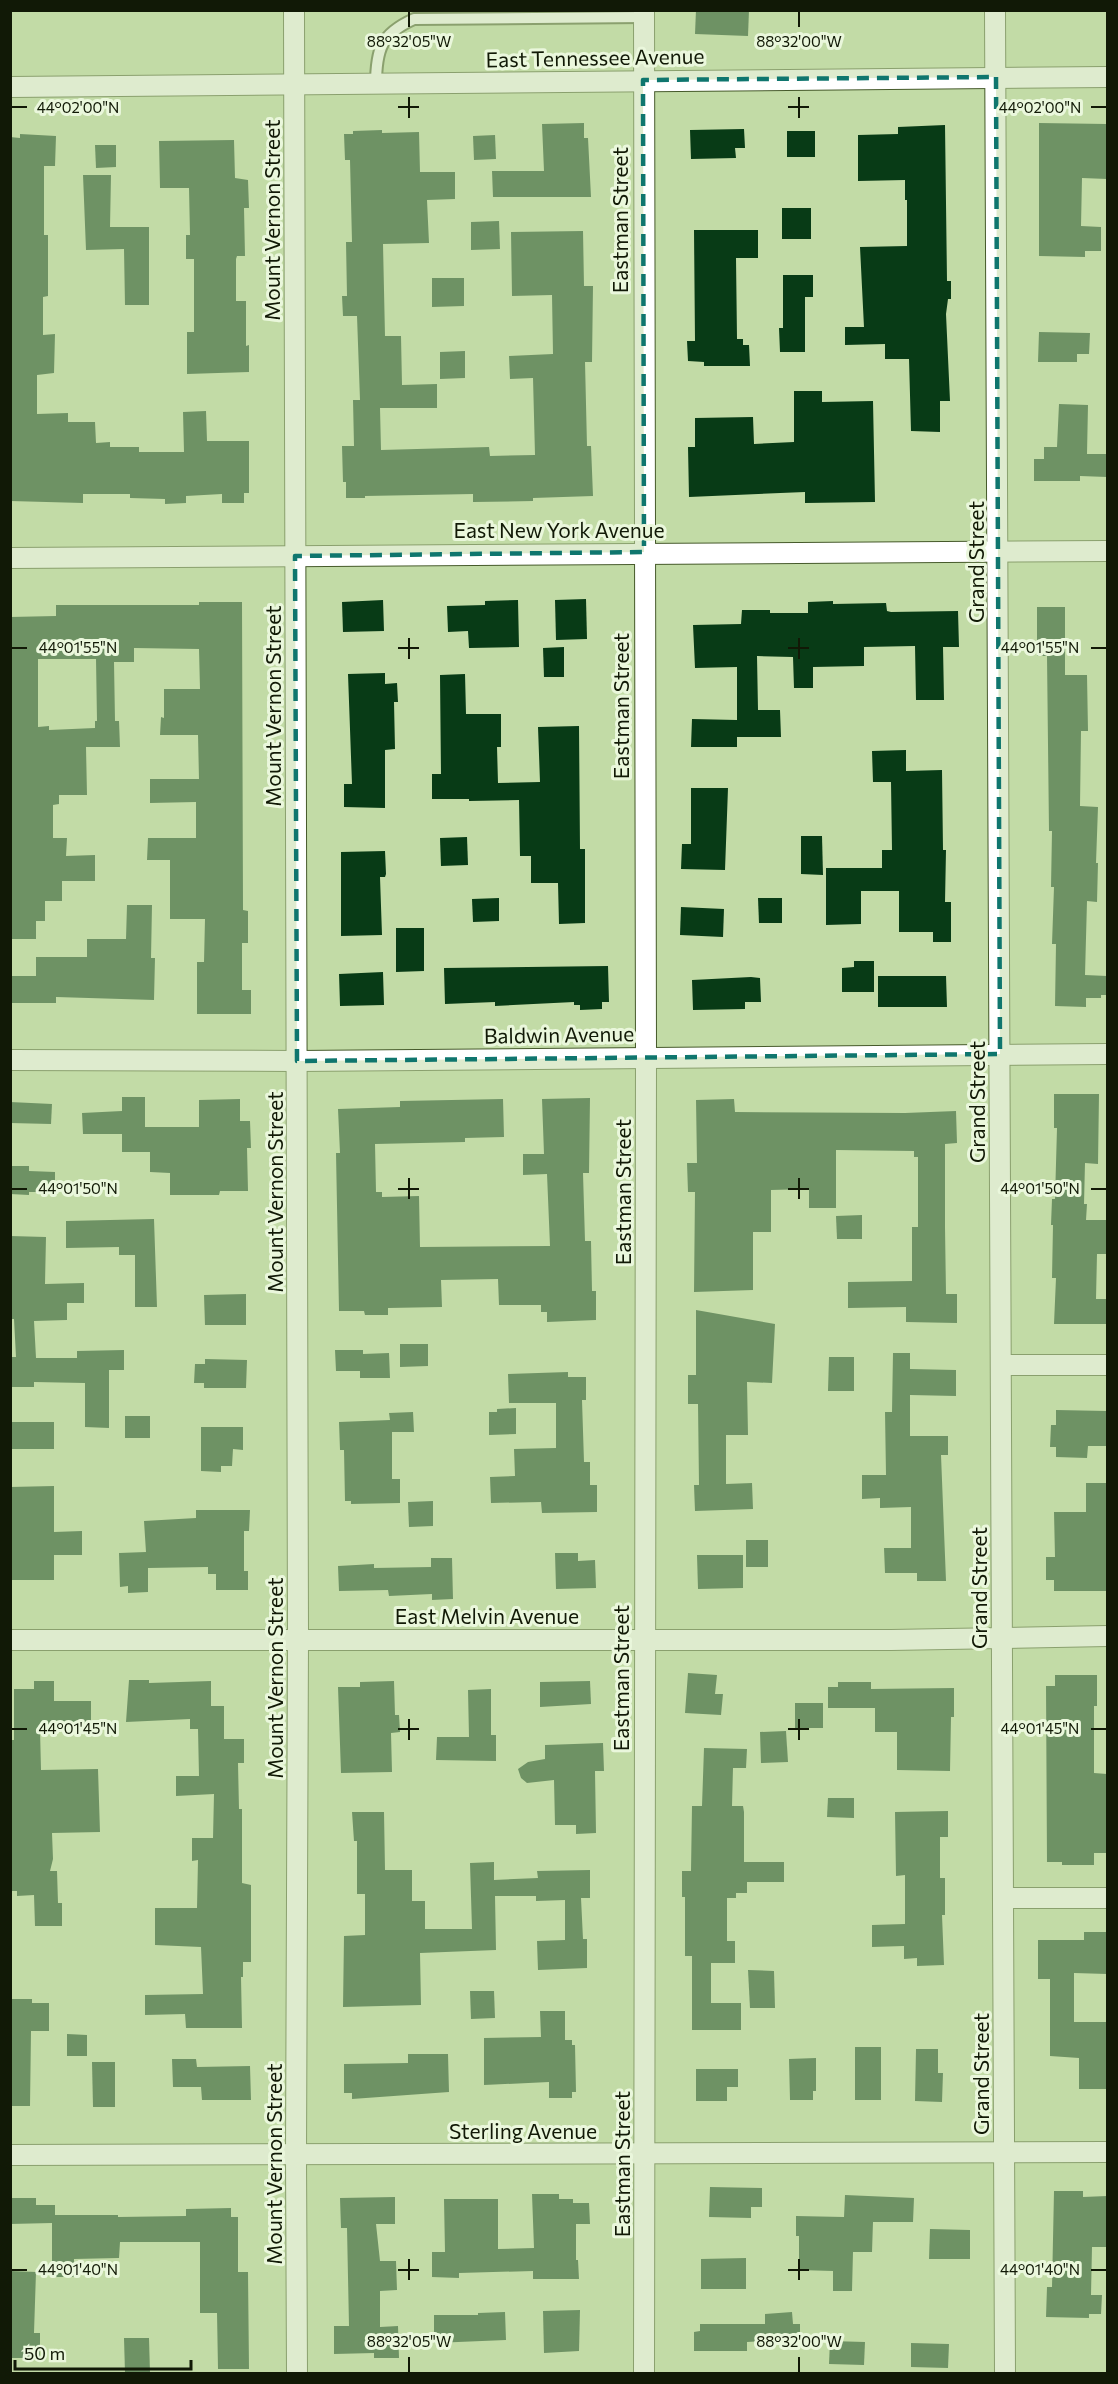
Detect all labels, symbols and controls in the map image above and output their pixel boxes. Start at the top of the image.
text: 88°32'05"W [367,32,451,50]
text: 88°32'00"W [756,32,842,50]
street label: East Tennessee Avenue [485,43,705,71]
text: 44°02'00"N [37,98,119,116]
text: 44°02'00"N [999,98,1081,116]
street label: Mount Vernon Street [259,119,284,321]
street label: Eastman Street [607,147,632,293]
street label: Grand Street [963,501,988,623]
street label: East New York Avenue [453,517,665,542]
street label: Mount Vernon Street [260,605,285,807]
street label: Eastman Street [608,633,633,779]
text: 44°01'55"N [39,638,117,656]
text: 44°01'55"N [1001,638,1079,656]
street label: Baldwin Avenue [484,1020,634,1048]
street label: Grand Street [964,1041,989,1163]
street label: Mount Vernon Street [262,1091,287,1293]
street label: Eastman Street [610,1119,635,1265]
text: 44°01'50"N [38,1179,118,1197]
text: 44°01'50"N [1000,1179,1080,1197]
street label: Grand Street [966,1527,991,1649]
street label: Mount Vernon Street [262,1577,287,1779]
street label: East Melvin Avenue [395,1603,579,1628]
street label: Eastman Street [608,1605,633,1751]
text: 44°01'45"N [39,1719,117,1737]
text: 44°01'45"N [1001,1719,1079,1737]
street label: Grand Street [968,2013,993,2135]
street label: Mount Vernon Street [261,2063,286,2265]
street label: Eastman Street [609,2091,634,2237]
street label: Sterling Avenue [449,2118,597,2143]
text: 44°01'40"N [38,2260,118,2278]
text: 44°01'40"N [1000,2260,1080,2278]
text: 88°32'05"W [367,2332,451,2350]
text: 88°32'00"W [756,2332,842,2350]
scale bar [15,2333,190,2371]
text: 50 m [24,2342,65,2364]

